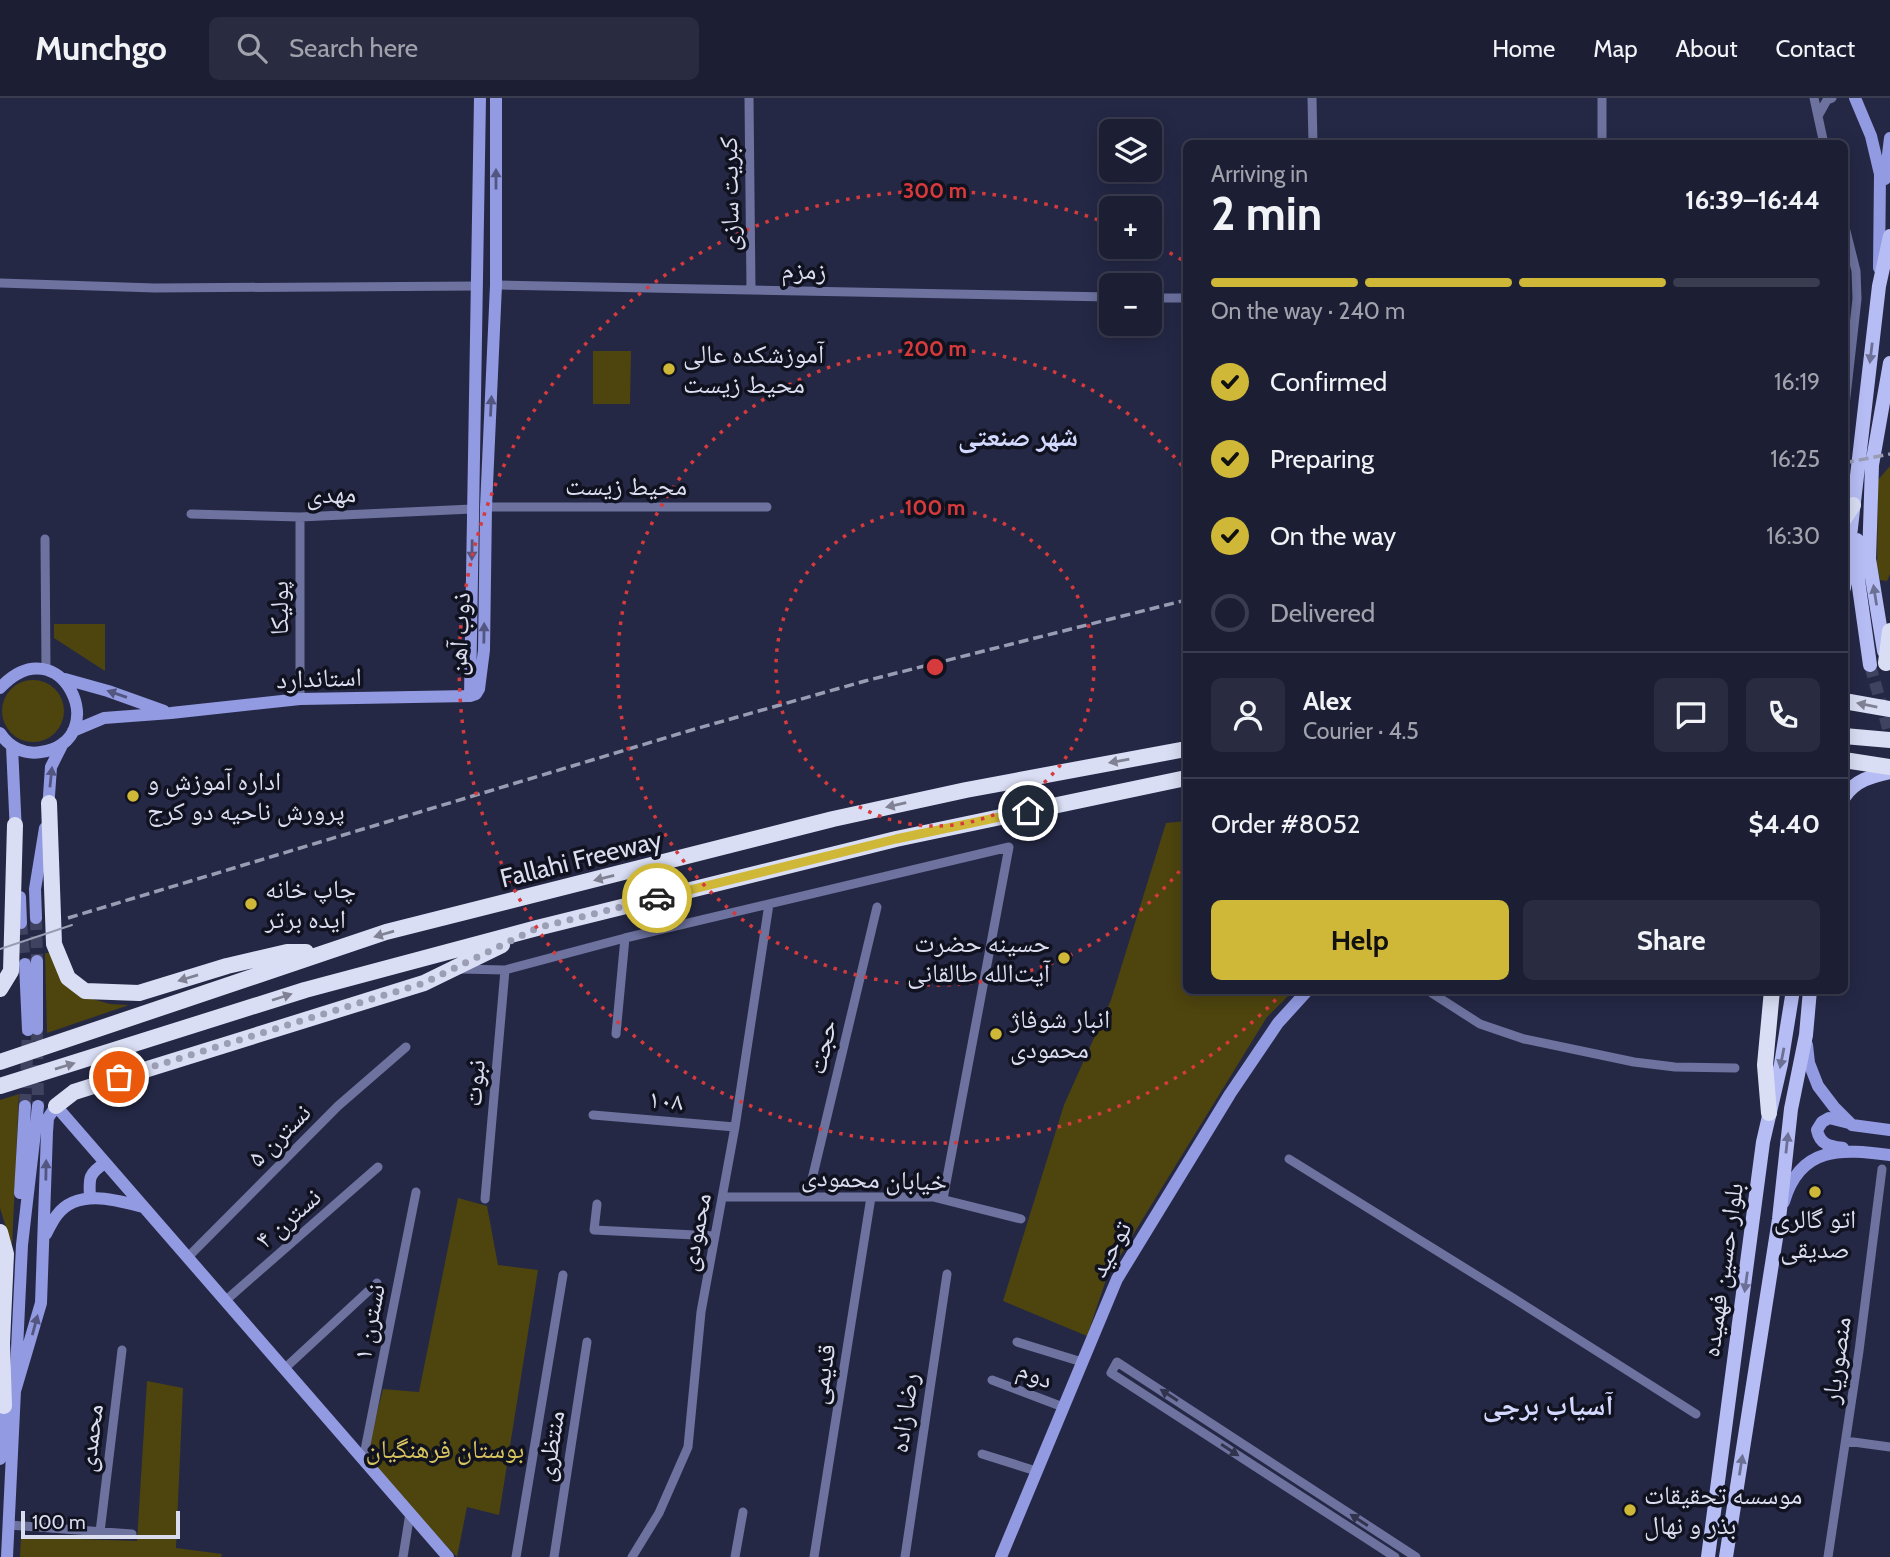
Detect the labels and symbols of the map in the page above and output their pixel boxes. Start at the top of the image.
street label: کبریت سازی [712,136,746,252]
one-way arrow [490,167,502,189]
text: 300 m [903,178,967,203]
street label: زمزم [781,254,827,288]
text: 200 m [903,336,967,361]
place label: آموزشکده عالی محیط زیست [683,338,826,400]
one-way arrow [1866,343,1877,365]
marker: آموزشکده عالی محیط زیست [661,361,677,377]
one-way arrow [485,395,496,417]
district label: شهر صنعتی [958,419,1078,454]
street label: محیط زیست [565,470,687,502]
street label: مهدی [305,477,357,511]
text: 100 m [905,495,965,520]
one-way arrow [466,540,478,562]
street label: پولیکا [263,581,295,635]
one-way arrow [1869,584,1880,606]
street label: ذوب آهن [441,591,477,677]
one-way arrow [478,622,490,644]
centre of rings [923,655,947,679]
street label: استاندارد [276,661,362,695]
one-way arrow [106,688,127,699]
one-way arrow [1856,699,1878,710]
one-way arrow [1108,756,1130,767]
place label: اداره آموزش و پرورش ناحیه دو کرج [147,765,345,827]
one-way arrow [46,766,57,788]
pin [998,781,1058,841]
marker: اداره آموزش و پرورش ناحیه دو کرج [125,788,141,804]
one-way arrow [885,800,907,811]
street label: Fallahi Freeway [497,823,665,895]
courier [622,863,692,933]
place label: چاپ خانه ایده برتر [264,873,356,935]
one-way arrow [593,873,615,884]
marker: چاپ خانه ایده برتر [243,896,259,912]
place label: حسینه حضرت آیت‌الله طالقانی [907,927,1051,989]
one-way arrow [373,929,394,939]
marker: حسینه حضرت آیت‌الله طالقانی [1056,950,1072,966]
one-way arrow [177,974,198,984]
one-way arrow [272,992,293,1002]
place label: انبار شوفاژ محمودی [1009,1003,1110,1065]
street label: حجت [800,1017,844,1077]
marker: انبار شوفاژ محمودی [988,1026,1004,1042]
pin [89,1047,149,1107]
one-way arrow [1776,1047,1787,1069]
street label: نبوت [456,1058,492,1108]
one-way arrow [55,1060,76,1071]
street label: ۱۰۸ [647,1083,685,1117]
street label: نسترن ۵ [240,1096,318,1174]
one-way arrow [1782,1132,1793,1154]
one-way arrow [40,1159,52,1181]
street label: خیابان محمودی [800,1160,948,1198]
street label: نسترن ۴ [248,1181,328,1255]
street label: بلوار حسین فهمیده [1694,1181,1750,1359]
marker: اتو گالری صدیقی [1807,1184,1823,1200]
street label: محمودی [672,1190,718,1274]
place label: اتو گالری صدیقی [1774,1203,1856,1265]
street label: توحید [1082,1215,1139,1283]
one-way arrow [1740,1271,1751,1293]
street label: نسترن ۱ [346,1281,392,1363]
one-way arrow [30,1314,40,1335]
street label: منصوریار [1814,1314,1858,1407]
street label: قدیمی [801,1341,843,1407]
street label: دوم [1012,1353,1057,1397]
street label: رضا زاده [883,1371,925,1455]
district label: آسیاب برجی [1483,1388,1614,1423]
one-way arrow [1159,1389,1178,1402]
street label: محمدی [70,1402,110,1474]
street label: منتظری [529,1408,571,1484]
park label: بوستان فرهنگیان [366,1433,524,1465]
one-way arrow [1221,1443,1239,1457]
one-way arrow [1736,1454,1747,1476]
place label: موسسه تحقیقات بذر و نهال [1644,1479,1802,1541]
marker: موسسه تحقیقات بذر و نهال [1622,1502,1638,1518]
scale bar [21,1508,180,1540]
one-way arrow [1350,1513,1368,1527]

